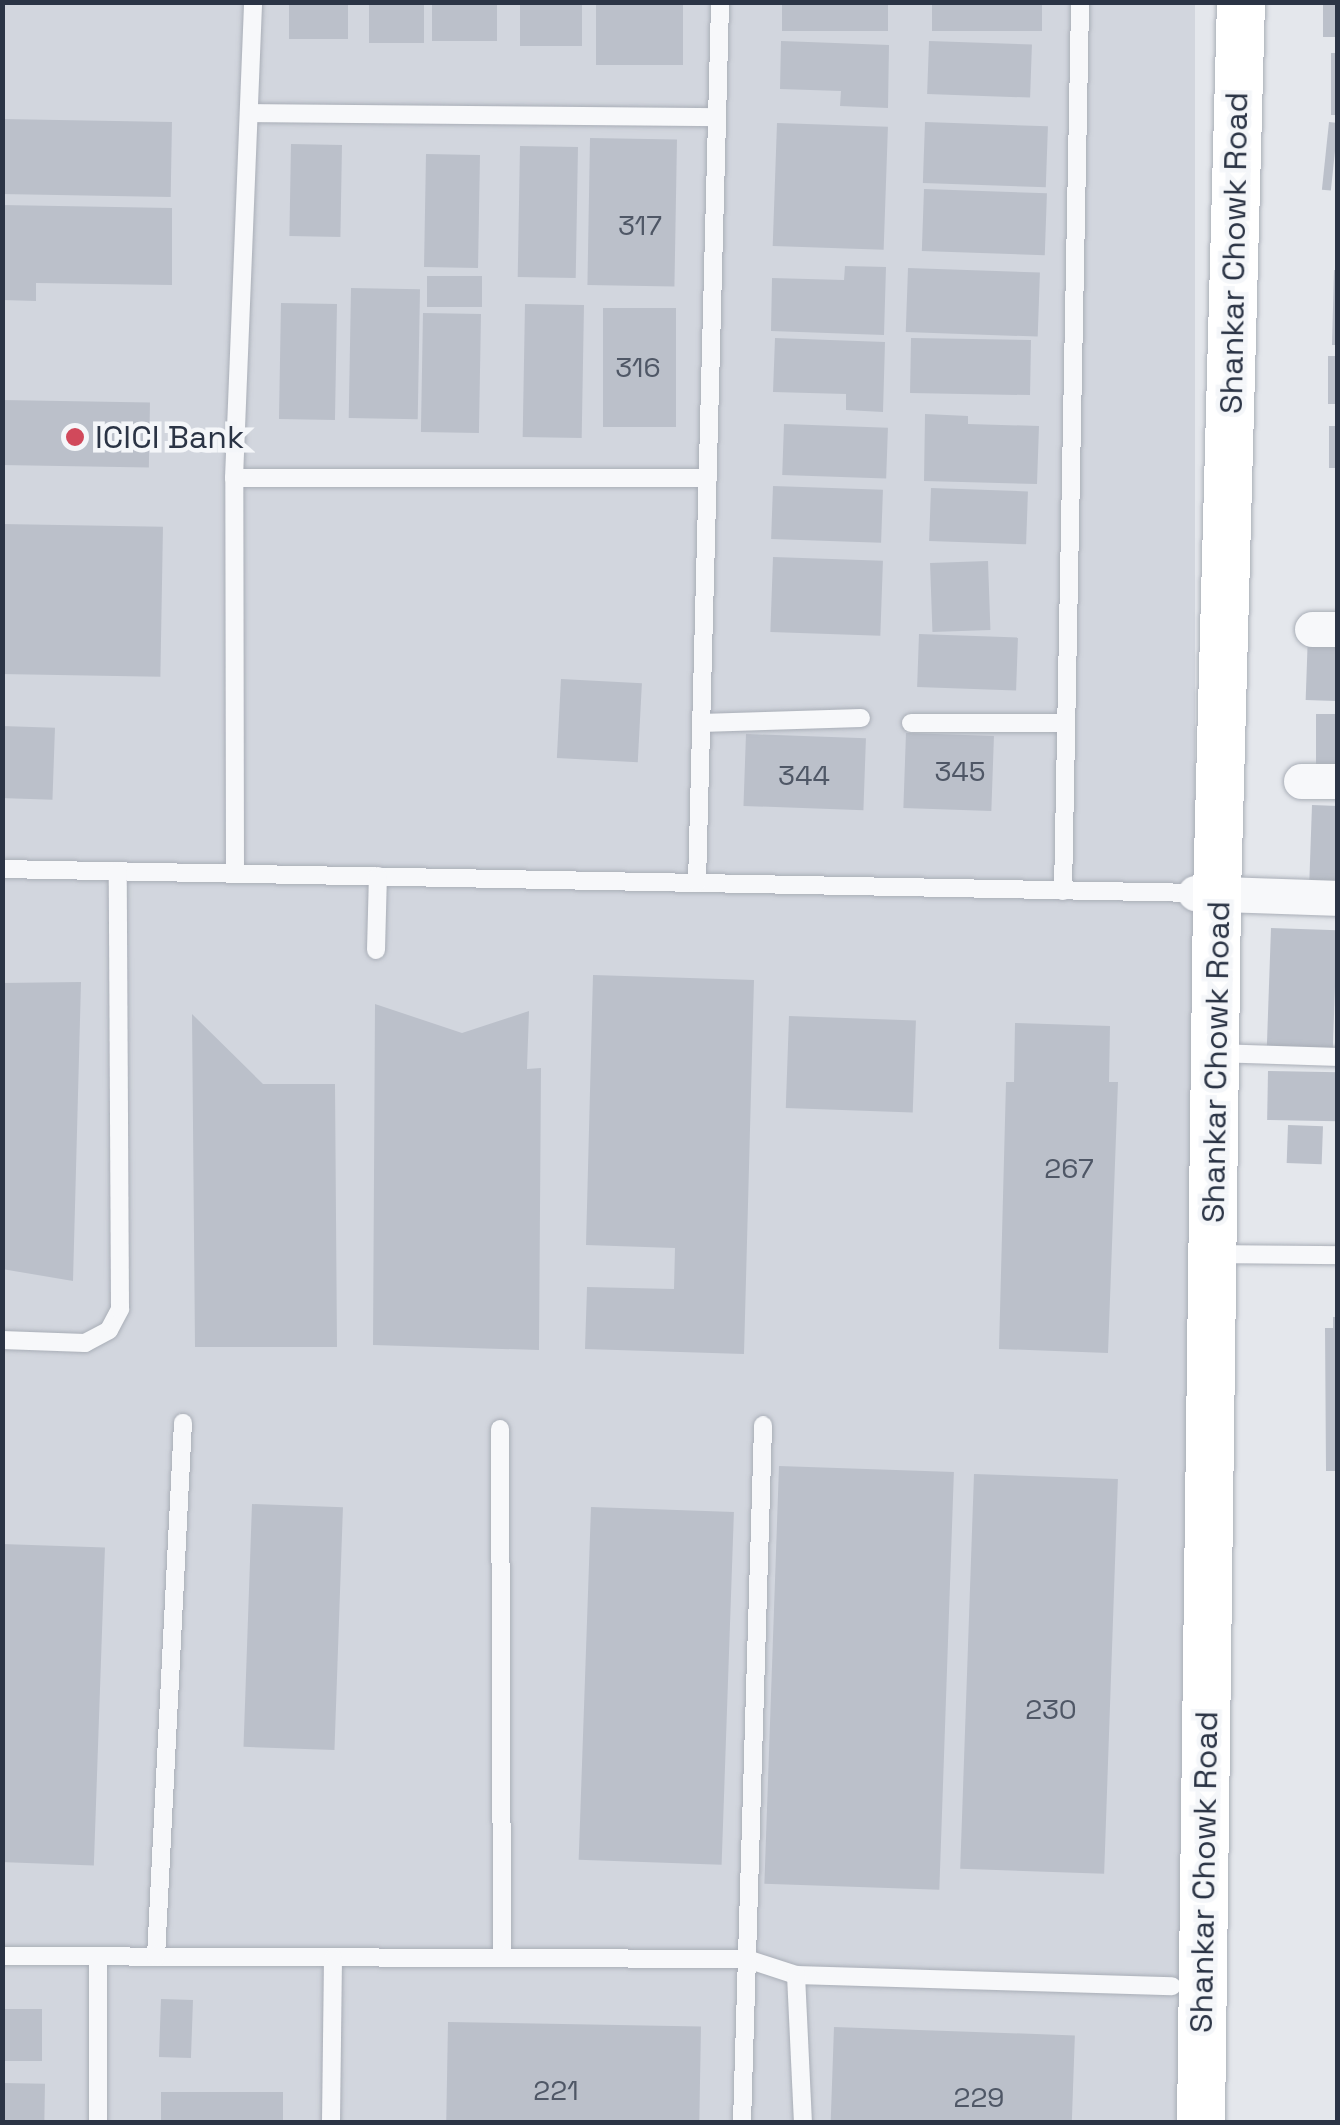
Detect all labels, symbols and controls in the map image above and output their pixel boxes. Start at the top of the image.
street label: Shankar Chowk Road [1212,92,1256,414]
house number: 317 [618,208,662,242]
house number: 316 [615,350,661,384]
place label: ICICI Bank [95,418,244,456]
marker: ICICI Bank [64,426,86,448]
house number: 345 [934,754,986,788]
house number: 344 [778,758,830,792]
street label: Shankar Chowk Road [1194,901,1238,1223]
house number: 267 [1044,1151,1094,1185]
house number: 230 [1025,1692,1077,1726]
street label: Shankar Chowk Road [1182,1711,1226,2033]
house number: 221 [533,2073,579,2107]
house number: 229 [954,2080,1004,2114]

